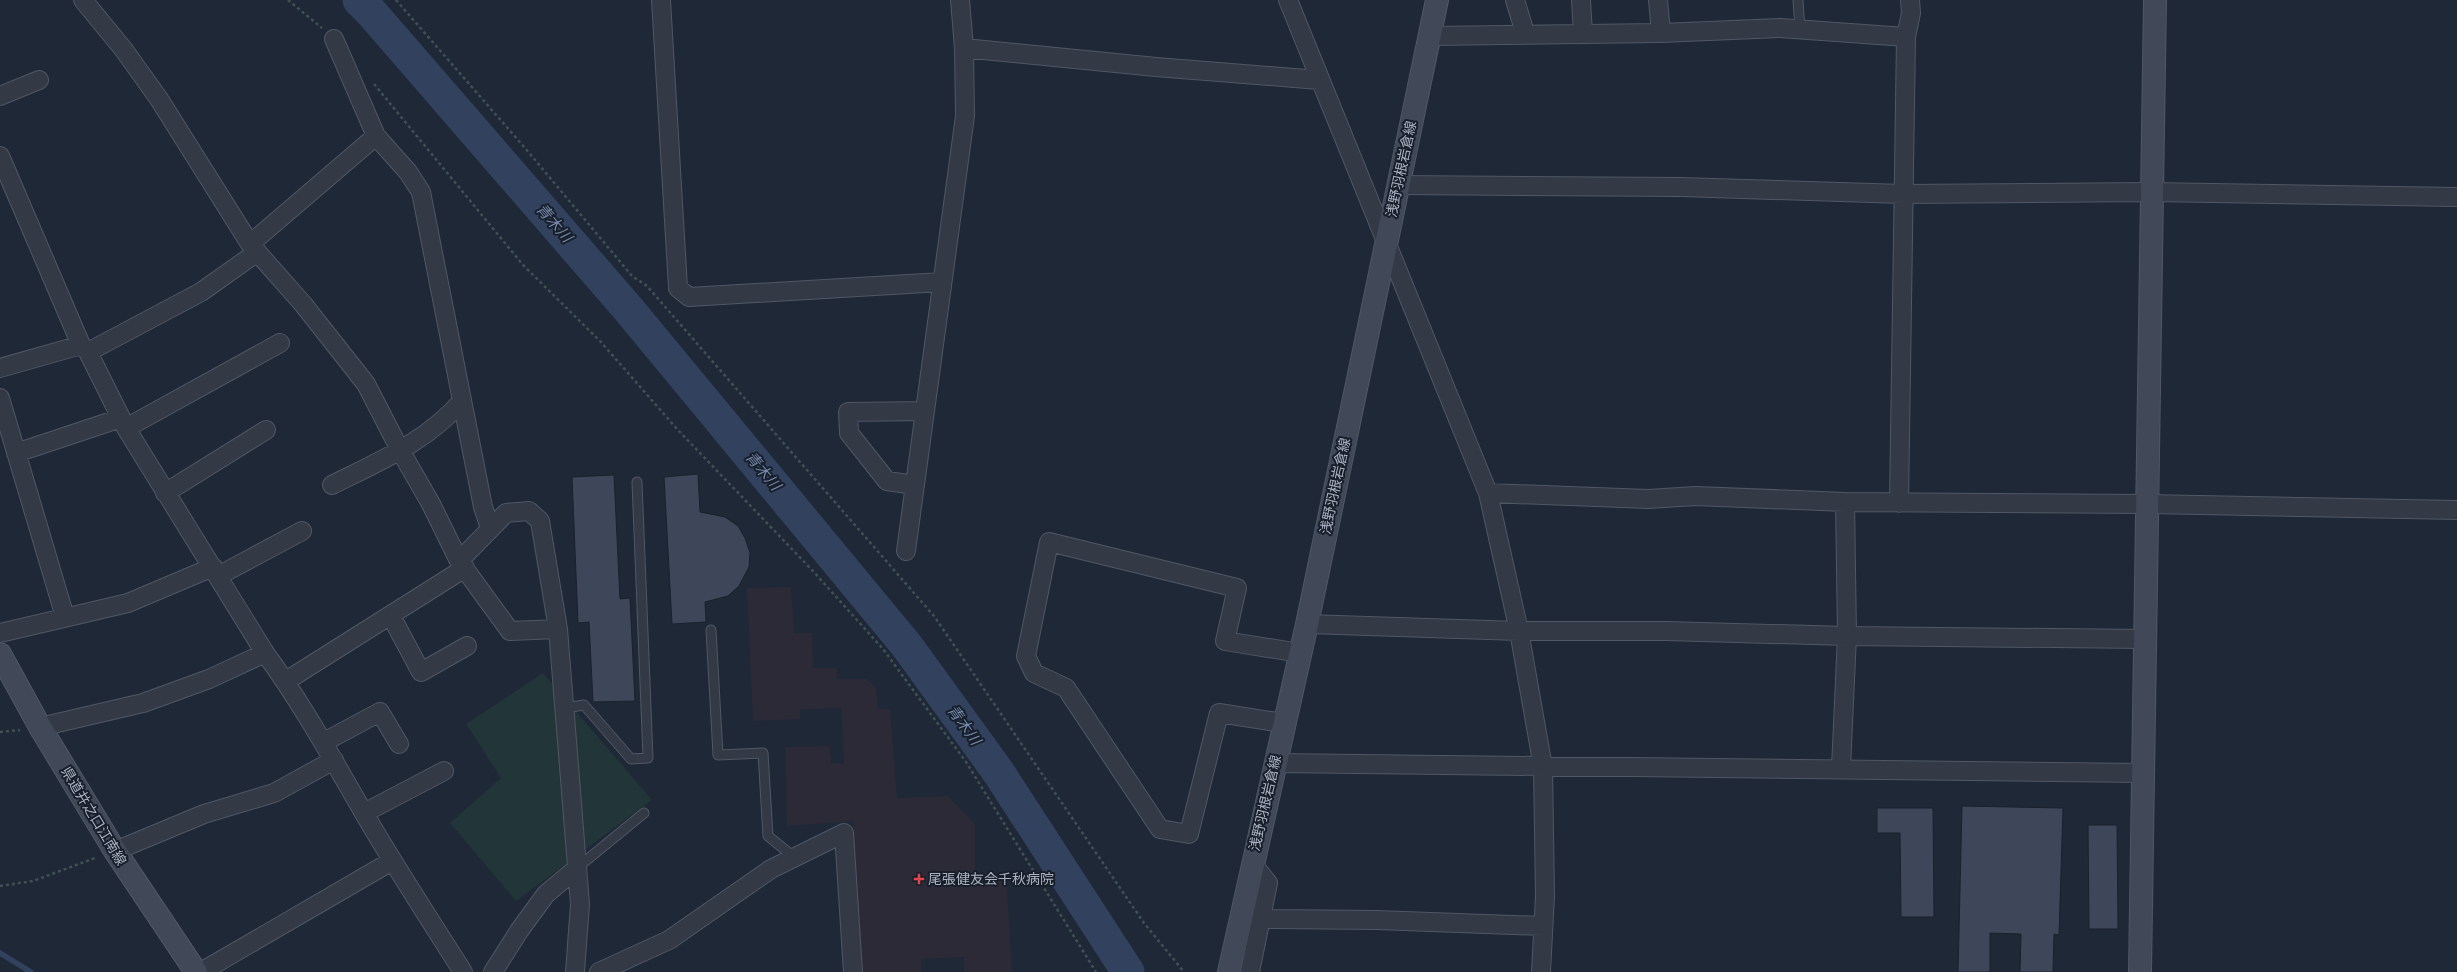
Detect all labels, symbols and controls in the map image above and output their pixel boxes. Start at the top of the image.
street label: 浅野羽根岩倉線 [1383,119,1419,219]
water label: 青木川 [533,200,577,247]
street label: 浅野羽根岩倉線 [1317,436,1353,536]
water label: 青木川 [742,448,786,495]
water label: 青木川 [944,702,986,750]
street label: 浅野羽根岩倉線 [1246,753,1284,853]
street label: 県道井之口江南線 [58,764,130,868]
place label: 尾張健友会千秋病院 [928,871,1054,887]
marker: 尾張健友会千秋病院 [913,873,925,885]

